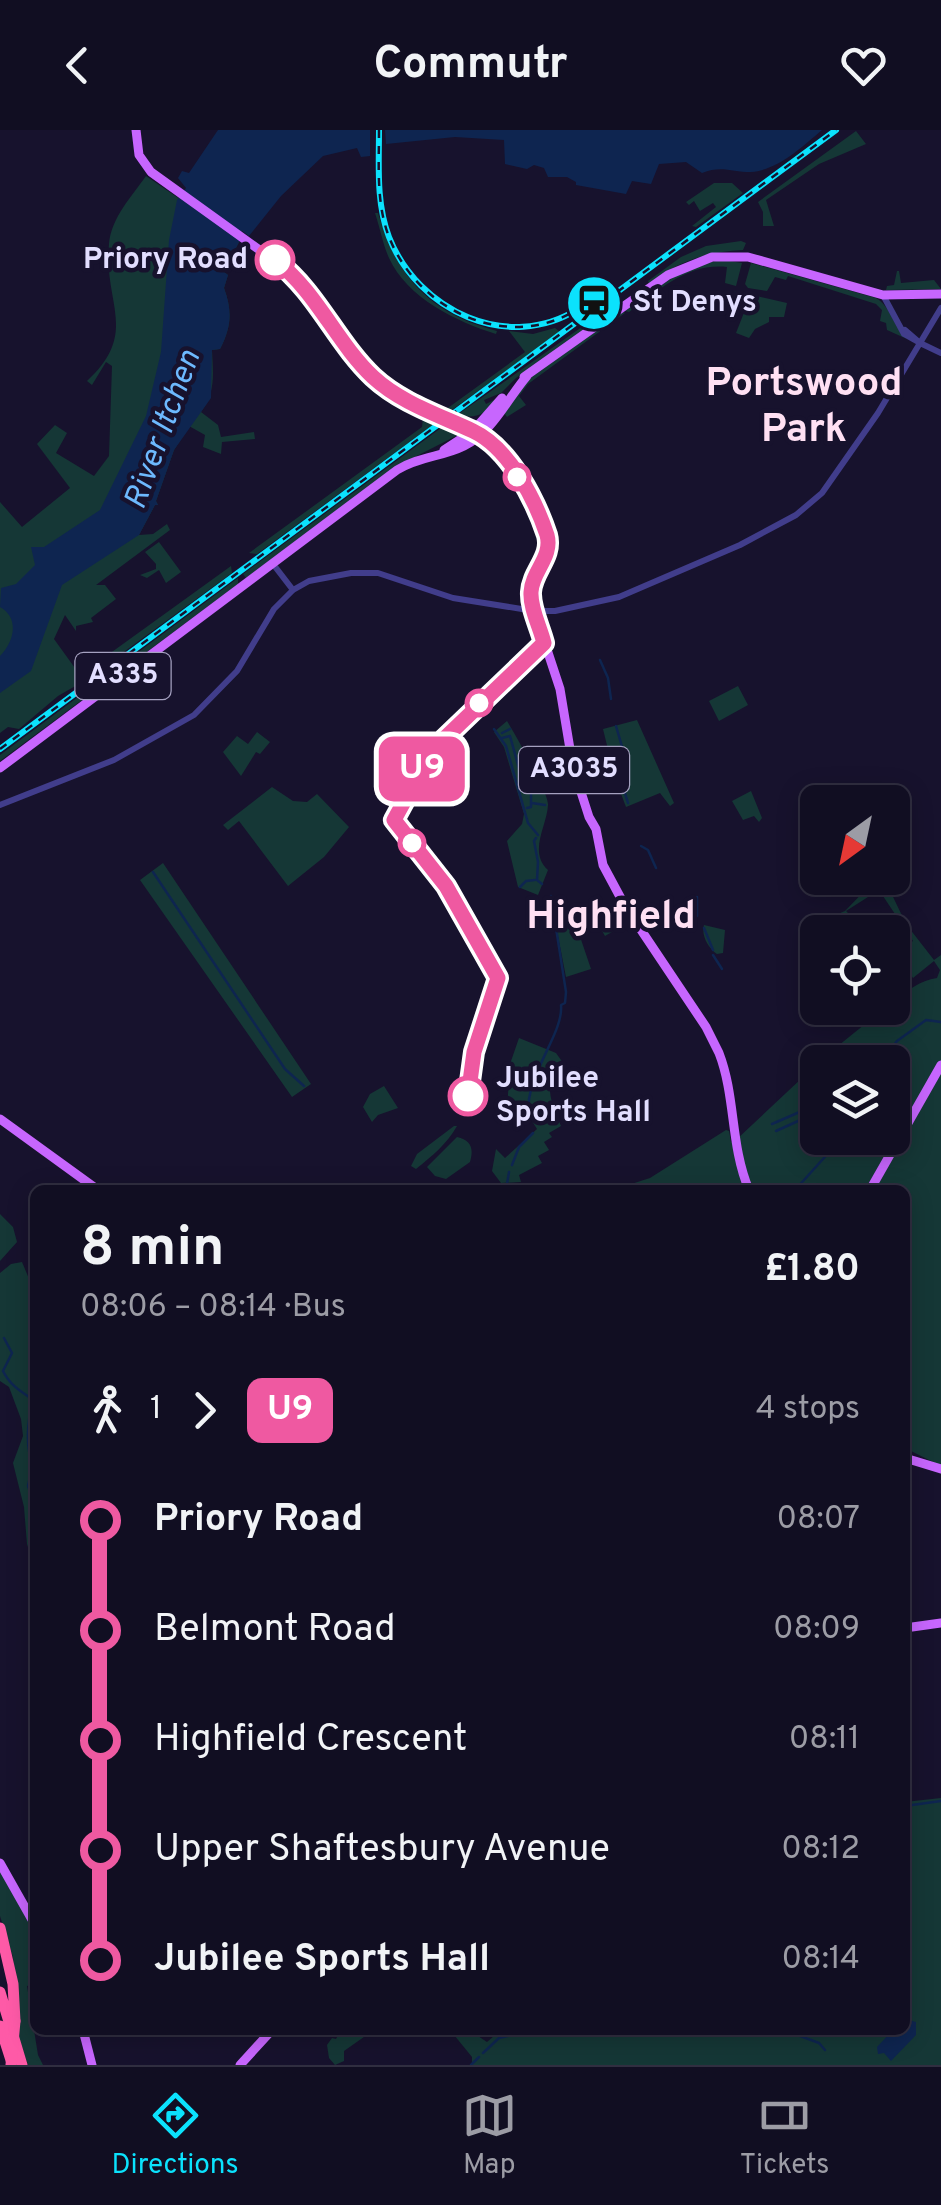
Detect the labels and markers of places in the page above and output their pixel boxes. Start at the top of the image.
marker: Priory Road [256,241,294,279]
place label: Priory Road [83,242,248,279]
station icon: St Denys [564,273,624,333]
place label: St Denys [633,285,757,322]
unlabelled marker [504,464,530,490]
unlabelled marker [466,690,492,716]
unlabelled marker [399,830,425,856]
place label: Jubilee Sports Hall [496,1061,651,1132]
marker: Jubilee Sports Hall [449,1077,487,1115]

